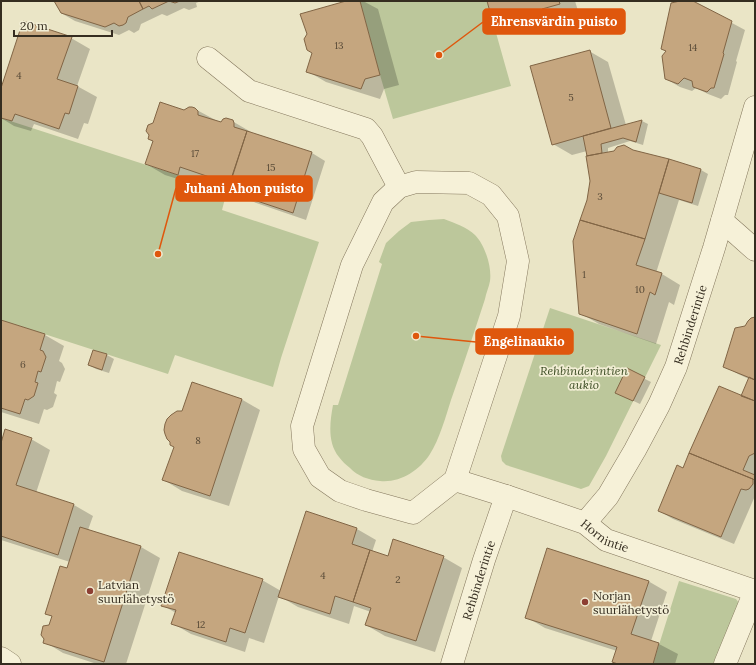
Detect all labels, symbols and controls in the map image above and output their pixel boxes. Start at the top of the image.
callout: Ehrensvärdin puisto [483,9,625,34]
scale bar [14,12,112,38]
text: Ehrensvärdin puisto [491,13,617,30]
text: 20 m [20,18,48,33]
house number: 13 [334,39,344,52]
house number: 14 [688,41,698,54]
house number: 4 [16,69,22,82]
house number: 5 [568,91,574,104]
house number: 17 [191,147,200,160]
house number: 15 [266,161,276,174]
callout: Juhani Ahon puisto [176,176,312,201]
text: Juhani Ahon puisto [184,180,304,197]
house number: 3 [597,190,603,203]
house number: 1 [582,268,586,281]
street label: Rehbinderintie [670,282,709,366]
house number: 10 [635,283,645,296]
callout: Engelinaukio [476,329,573,354]
text: Engelinaukio [483,333,565,350]
house number: 6 [20,358,26,371]
park label: Rehbinderintien aukio [540,363,629,392]
house number: 8 [195,434,201,447]
street label: Hornintie [578,515,632,555]
street label: Rehbinderintie [459,538,498,622]
house number: 4 [320,569,326,582]
house number: 2 [395,573,401,586]
place label: Latvian suurlähetystö [98,577,174,606]
marker: Latvian suurlähetystö [85,586,95,596]
place label: Norjan suurlähetystö [593,588,669,617]
marker: Norjan suurlähetystö [580,597,590,607]
house number: 12 [196,618,206,631]

